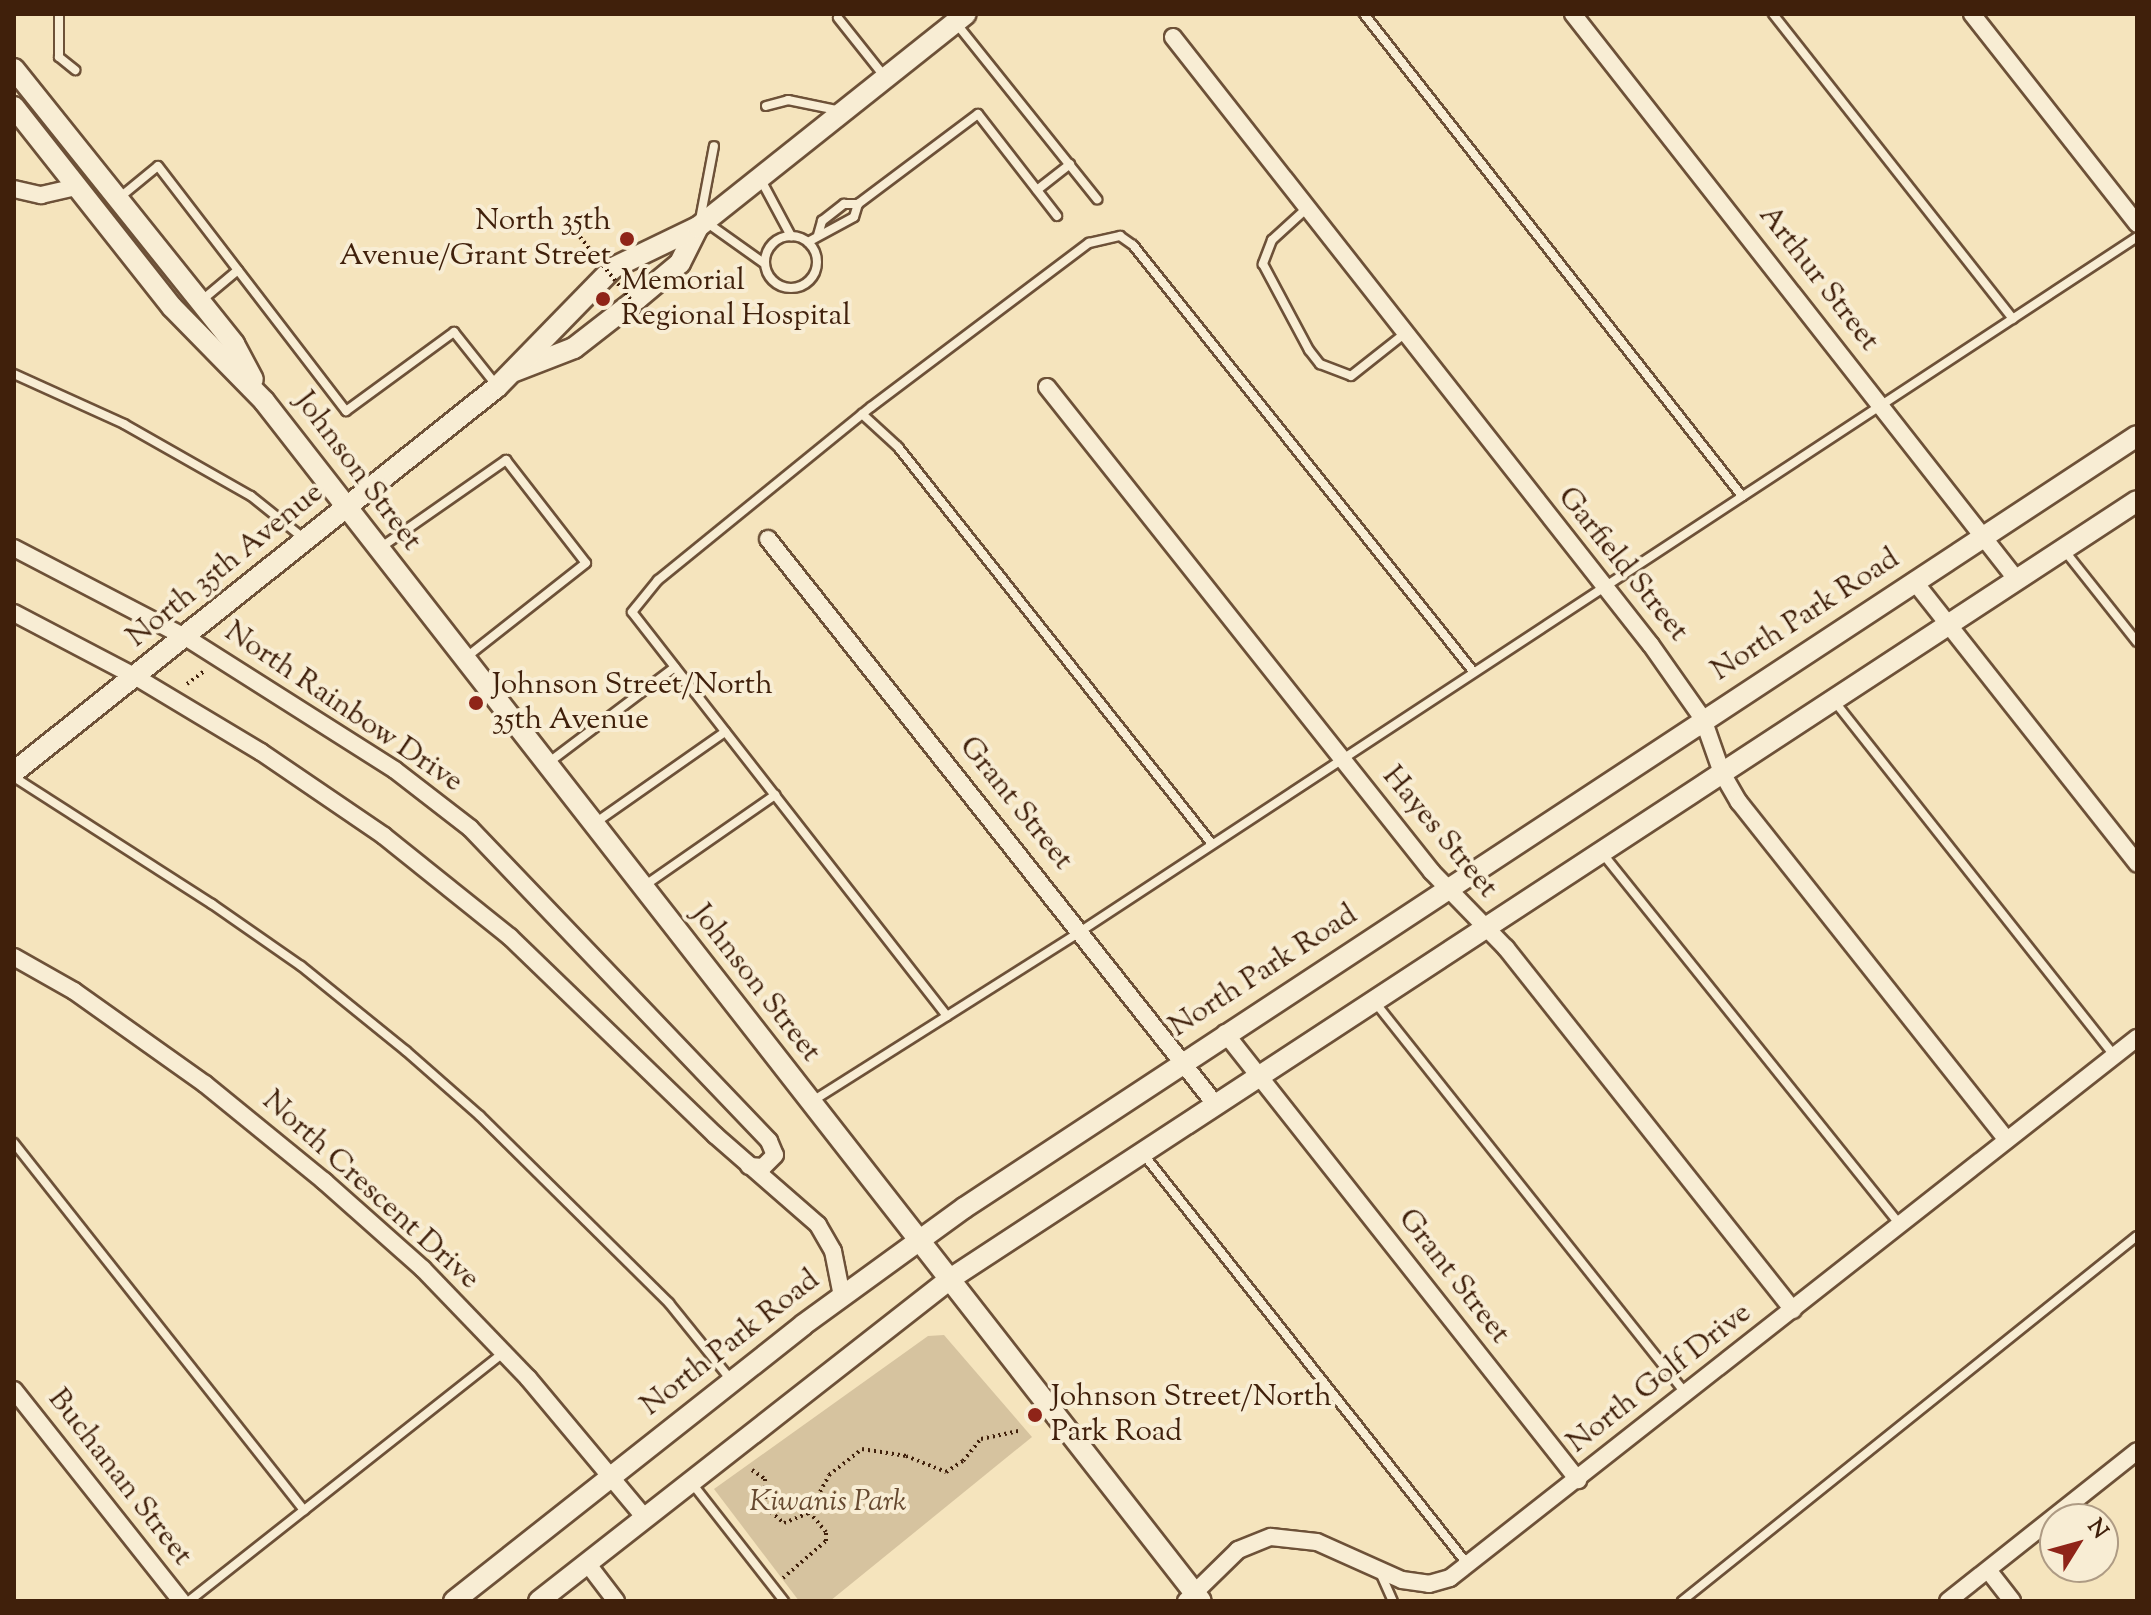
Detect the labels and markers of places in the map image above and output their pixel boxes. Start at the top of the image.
place label: North 35th Avenue/Grant Street [339,204,611,274]
marker: North 35th Avenue/Grant Street [618,230,636,248]
place label: Memorial Regional Hospital [621,264,851,334]
marker: Memorial Regional Hospital [592,288,614,310]
place label: Johnson Street/North 35th Avenue [492,668,773,738]
marker: Johnson Street/North 35th Avenue [467,694,485,712]
place label: Johnson Street/North Park Road [1051,1380,1332,1450]
marker: Johnson Street/North Park Road [1026,1406,1044,1424]

